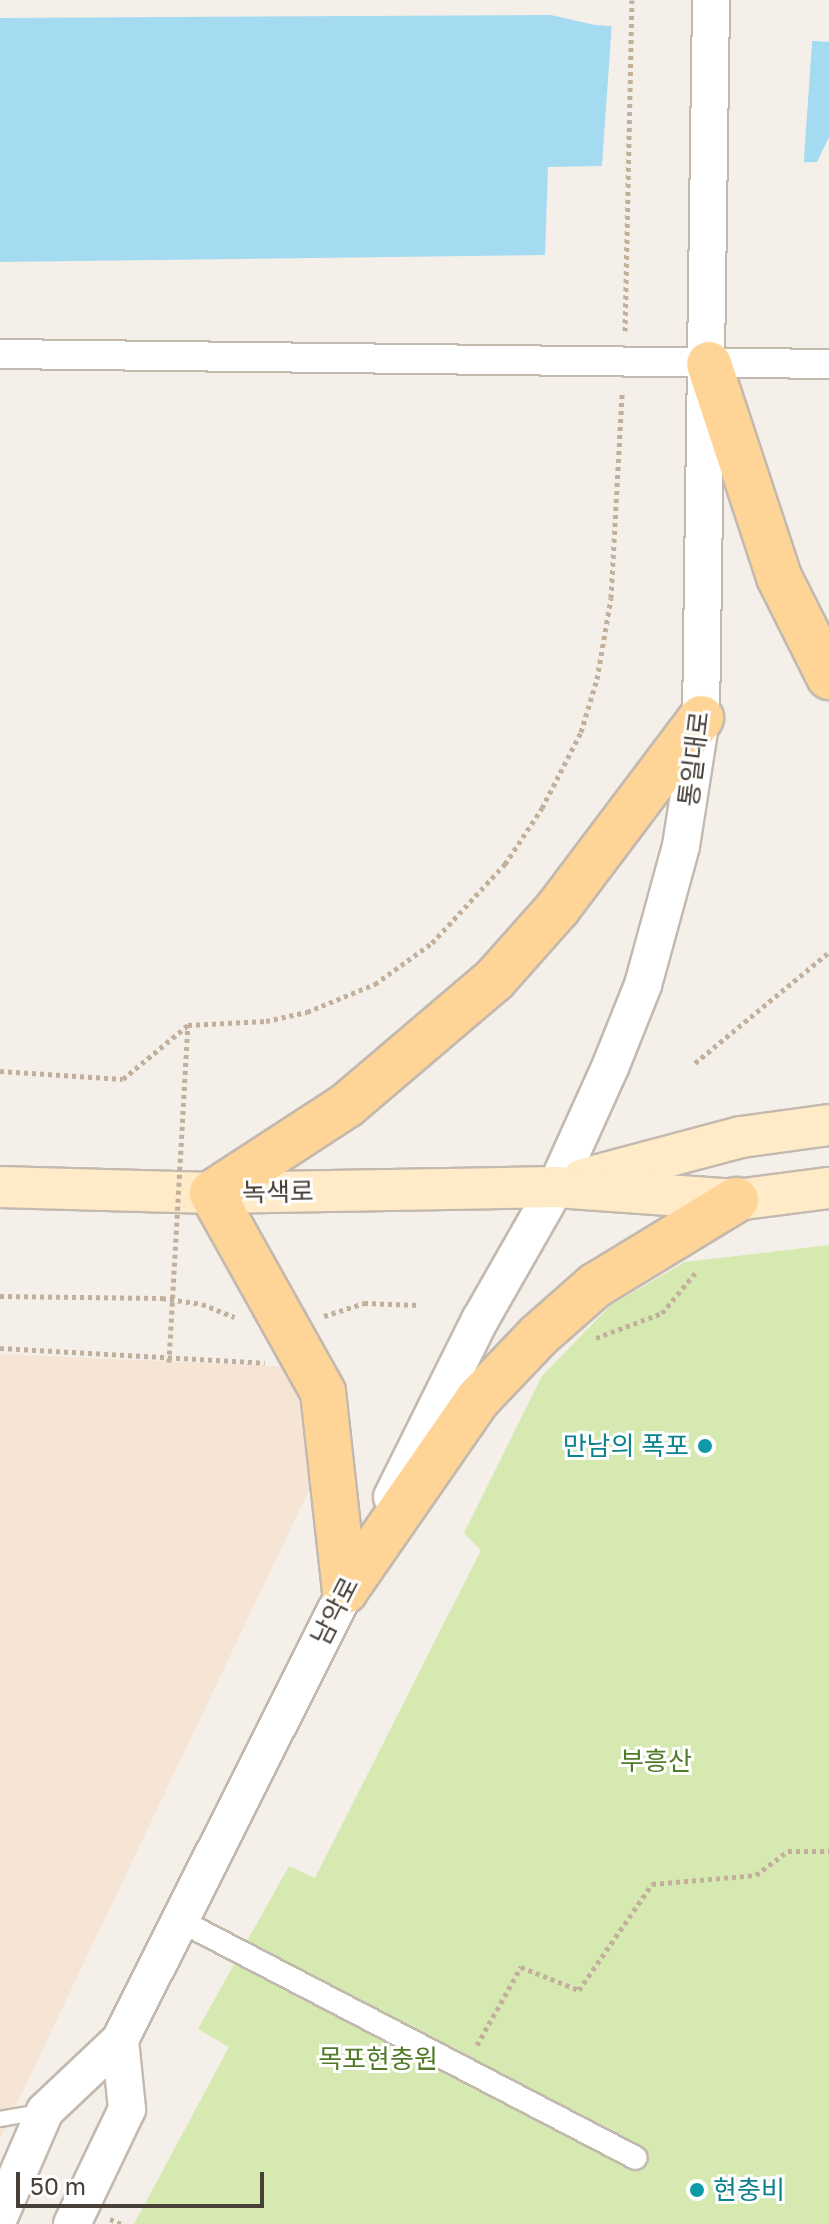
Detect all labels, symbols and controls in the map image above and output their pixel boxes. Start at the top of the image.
street label: 통일대로 [673,710,715,808]
street label: 녹색로 [242,1176,314,1208]
place label: 만남의 폭포 [563,1430,689,1462]
marker: 만남의 폭포 [696,1437,714,1455]
street label: 남악로 [305,1572,365,1650]
park label: 부흥산 [620,1745,692,1777]
park label: 목포현충원 [318,2043,438,2075]
scale bar [20,2156,268,2206]
text: 50 m [30,2171,86,2200]
place label: 현충비 [713,2174,785,2206]
marker: 현충비 [688,2181,706,2199]

